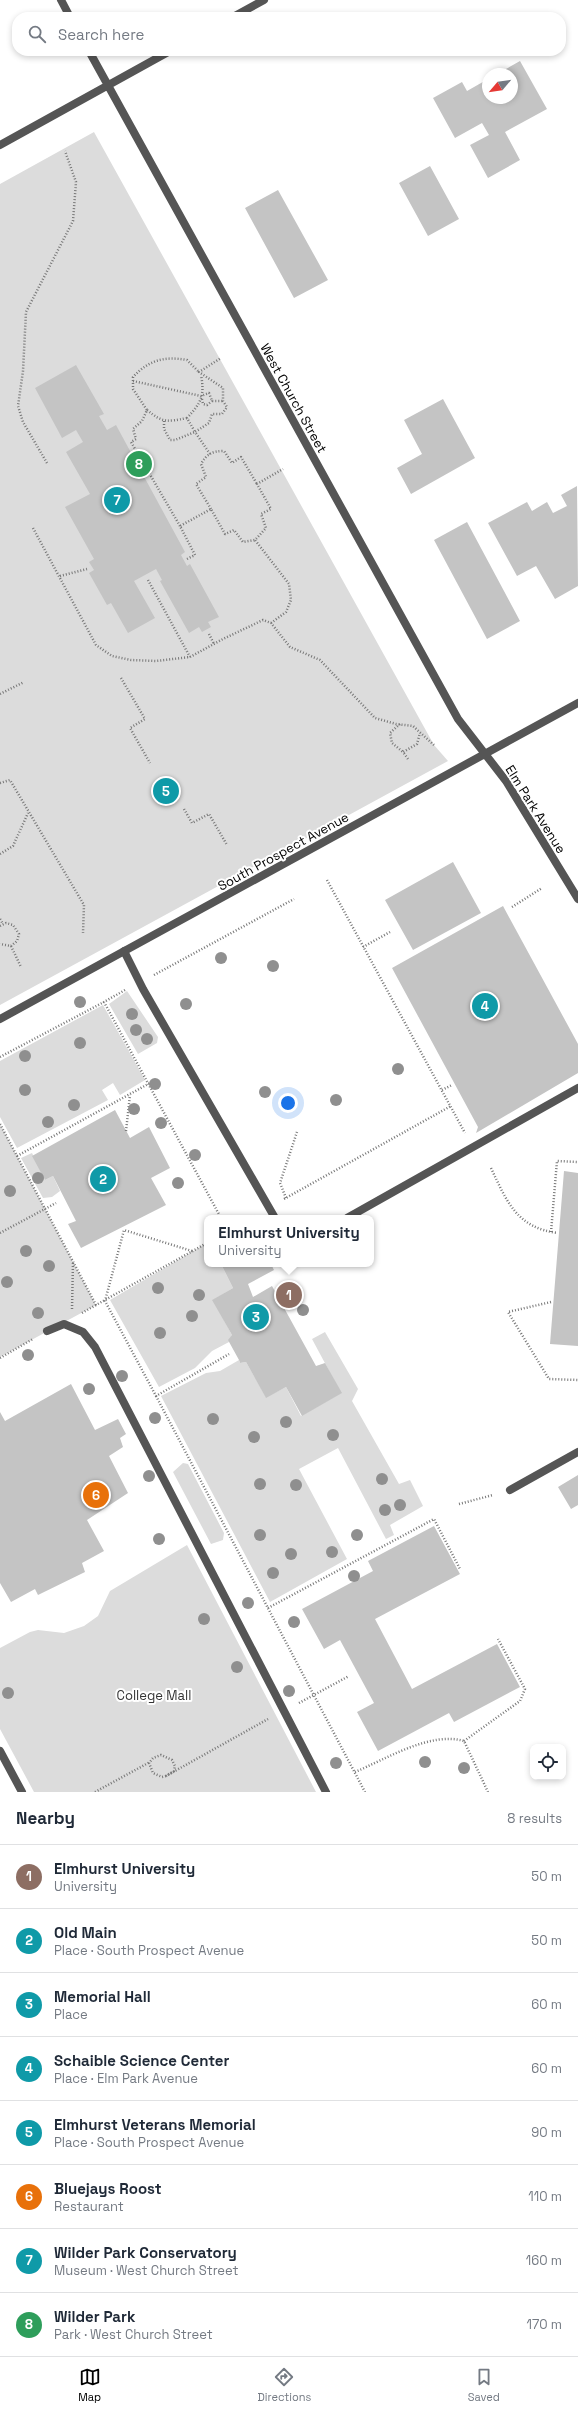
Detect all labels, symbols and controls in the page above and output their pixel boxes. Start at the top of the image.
search box [12,12,566,56]
icon: search [26,23,48,45]
text: Search here [58,25,144,44]
north arrow [482,68,518,104]
street label: West Church Street [256,341,331,456]
pin: 8 [126,449,152,479]
pin: 7 [104,485,130,515]
street label: Elm Park Avenue [502,762,570,857]
pin: 5 [153,776,179,806]
street label: South Prospect Avenue [215,808,352,895]
pin: 4 [472,991,498,1021]
your location [278,1093,298,1113]
pin: 2 [90,1164,116,1194]
popup [204,1215,374,1267]
text: Elmhurst University [218,1223,360,1242]
text: University [218,1242,281,1259]
pin: 1 [276,1280,302,1310]
pin: 3 [243,1302,269,1332]
pin: 6 [83,1480,109,1510]
park label: College Mall [117,1687,191,1704]
map controls [530,1744,566,1780]
button: locate [530,1744,566,1780]
text: Nearby [16,1807,75,1829]
text: 8 results [507,1810,562,1827]
text: Elmhurst University [54,1859,195,1878]
text: 1 [26,1868,32,1885]
text: 50 m [531,1868,562,1885]
text: University [54,1878,117,1895]
text: Old Main [54,1923,117,1942]
text: 2 [25,1932,33,1949]
text: 50 m [531,1932,562,1949]
text: Place · South Prospect Avenue [54,1942,244,1959]
text: Memorial Hall [54,1987,151,2006]
text: 3 [25,1996,33,2013]
text: 60 m [531,1996,562,2013]
text: Place [54,2006,88,2023]
text: Schaible Science Center [54,2051,229,2070]
text: 4 [25,2060,33,2077]
text: 60 m [531,2060,562,2077]
text: Place · Elm Park Avenue [54,2070,198,2087]
text: Elmhurst Veterans Memorial [54,2115,256,2134]
text: 5 [25,2124,33,2141]
text: 90 m [531,2124,562,2141]
text: Place · South Prospect Avenue [54,2134,244,2151]
text: Bluejays Roost [54,2179,162,2198]
text: 6 [25,2188,33,2205]
text: 110 m [528,2188,562,2205]
text: Restaurant [54,2198,124,2215]
text: Wilder Park Conservatory [54,2243,237,2262]
text: 7 [25,2252,33,2269]
text: 160 m [526,2252,562,2269]
text: Museum · West Church Street [54,2262,238,2279]
text: Wilder Park [54,2307,135,2326]
text: 8 [25,2316,33,2333]
text: 170 m [526,2316,562,2333]
text: Park · West Church Street [54,2326,213,2343]
tab: Map [78,2366,101,2404]
tab: Directions [257,2366,311,2404]
tab: Saved [468,2366,500,2404]

